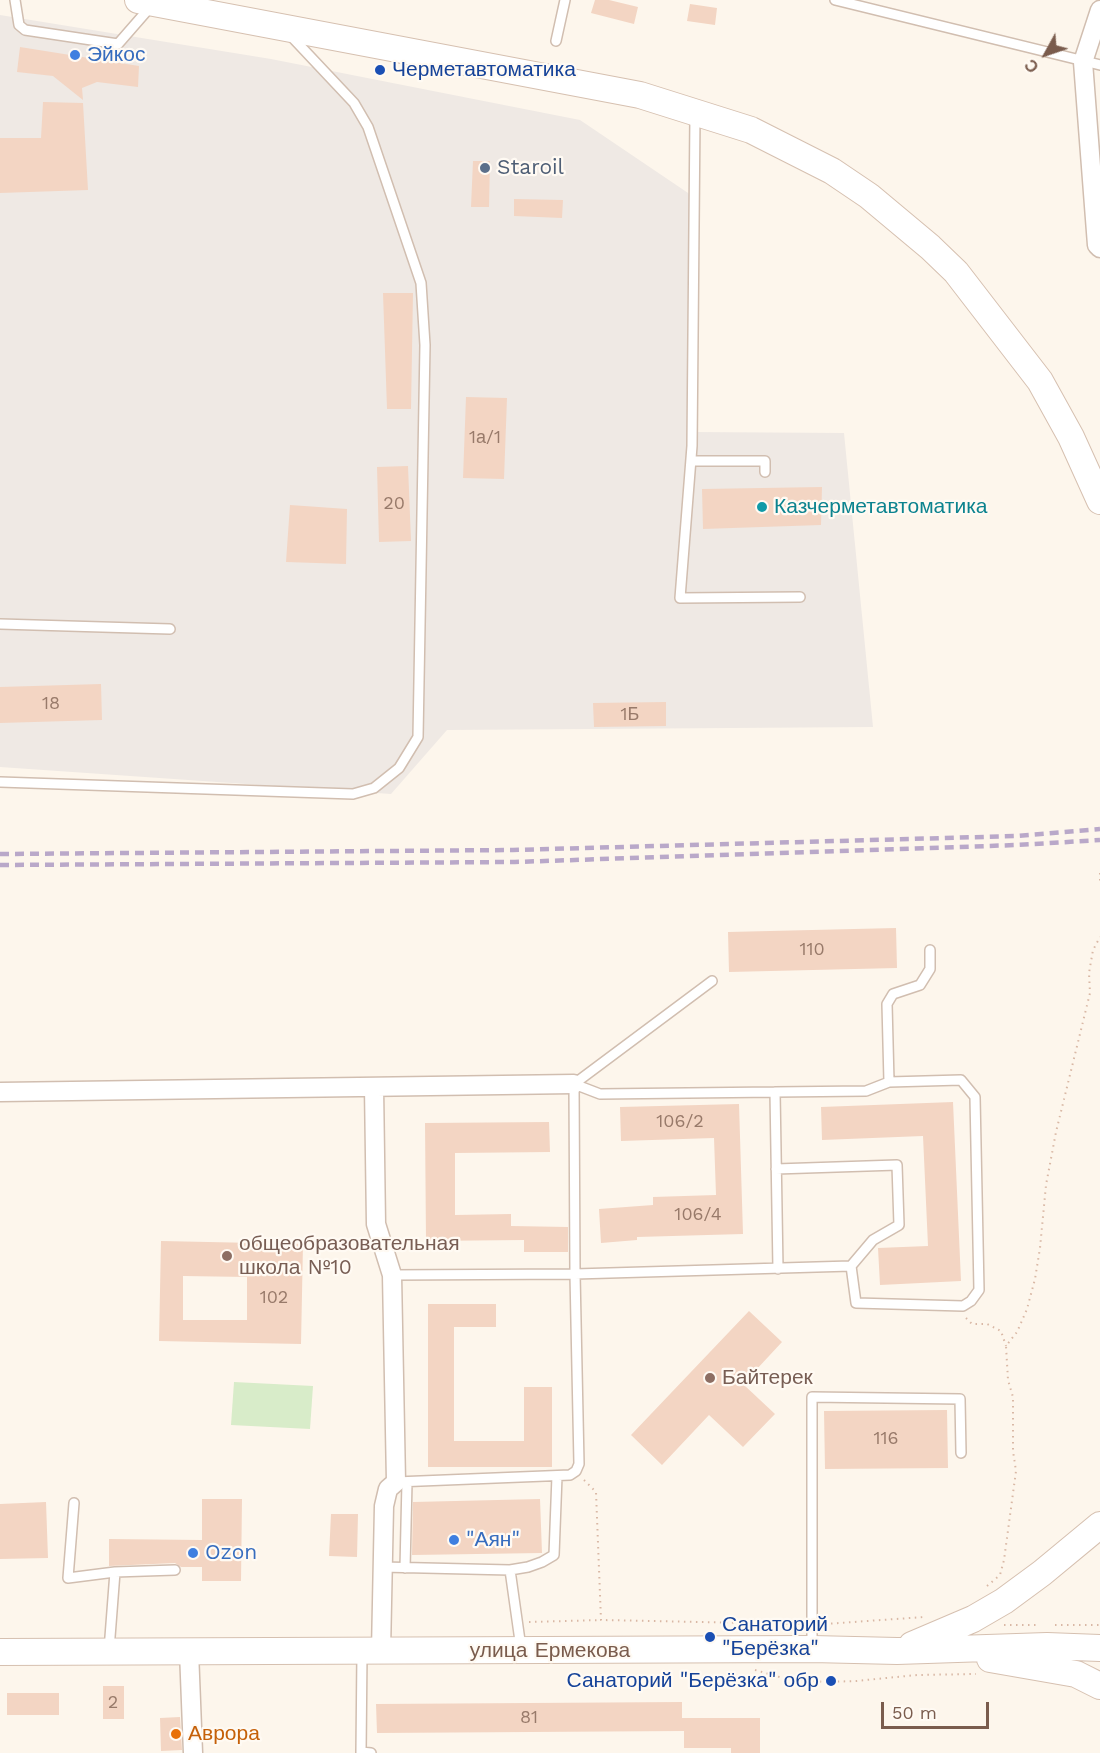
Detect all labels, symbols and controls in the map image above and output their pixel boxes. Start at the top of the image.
north arrow [1016,24,1076,84]
place label: Эйкос [87,42,145,68]
marker: Эйкос [68,48,82,62]
text: С [1021,55,1043,76]
place label: Черметавтоматика [392,57,576,83]
marker: Черметавтоматика [373,63,387,77]
place label: Staroil [497,155,564,181]
marker: Staroil [478,161,492,175]
house number: 1а/1 [469,427,501,449]
house number: 20 [383,493,405,515]
place label: Казчерметавтоматика [774,494,987,520]
marker: Казчерметавтоматика [755,500,769,514]
house number: 18 [42,693,60,715]
house number: 1Б [621,704,639,726]
house number: 110 [799,939,825,961]
house number: 106/2 [656,1111,704,1133]
house number: 106/4 [674,1204,722,1226]
place label: общеобразовательная школа №10 [239,1231,460,1281]
marker: общеобразовательная школа №10 [220,1249,234,1263]
house number: 102 [260,1287,288,1309]
place label: Байтерек [722,1365,813,1391]
marker: Байтерек [703,1371,717,1385]
house number: 116 [874,1428,898,1450]
place label: "Аян" [466,1527,520,1553]
marker: "Аян" [447,1533,461,1547]
place label: Ozon [205,1540,257,1566]
marker: Ozon [186,1546,200,1560]
place label: Санаторий "Берёзка" [722,1612,828,1662]
marker: Санаторий "Берёзка" [703,1630,717,1644]
street label: улица Ермекова [470,1638,630,1664]
place label: Санаторий "Берёзка" обр [566,1668,819,1694]
marker: Санаторий "Берёзка" обр [824,1674,838,1688]
scale bar [884,1690,992,1728]
house number: 2 [108,1692,118,1714]
text: 50 m [892,1702,937,1723]
house number: 81 [520,1707,538,1729]
place label: Аврора [188,1721,260,1747]
marker: Аврора [169,1727,183,1741]

